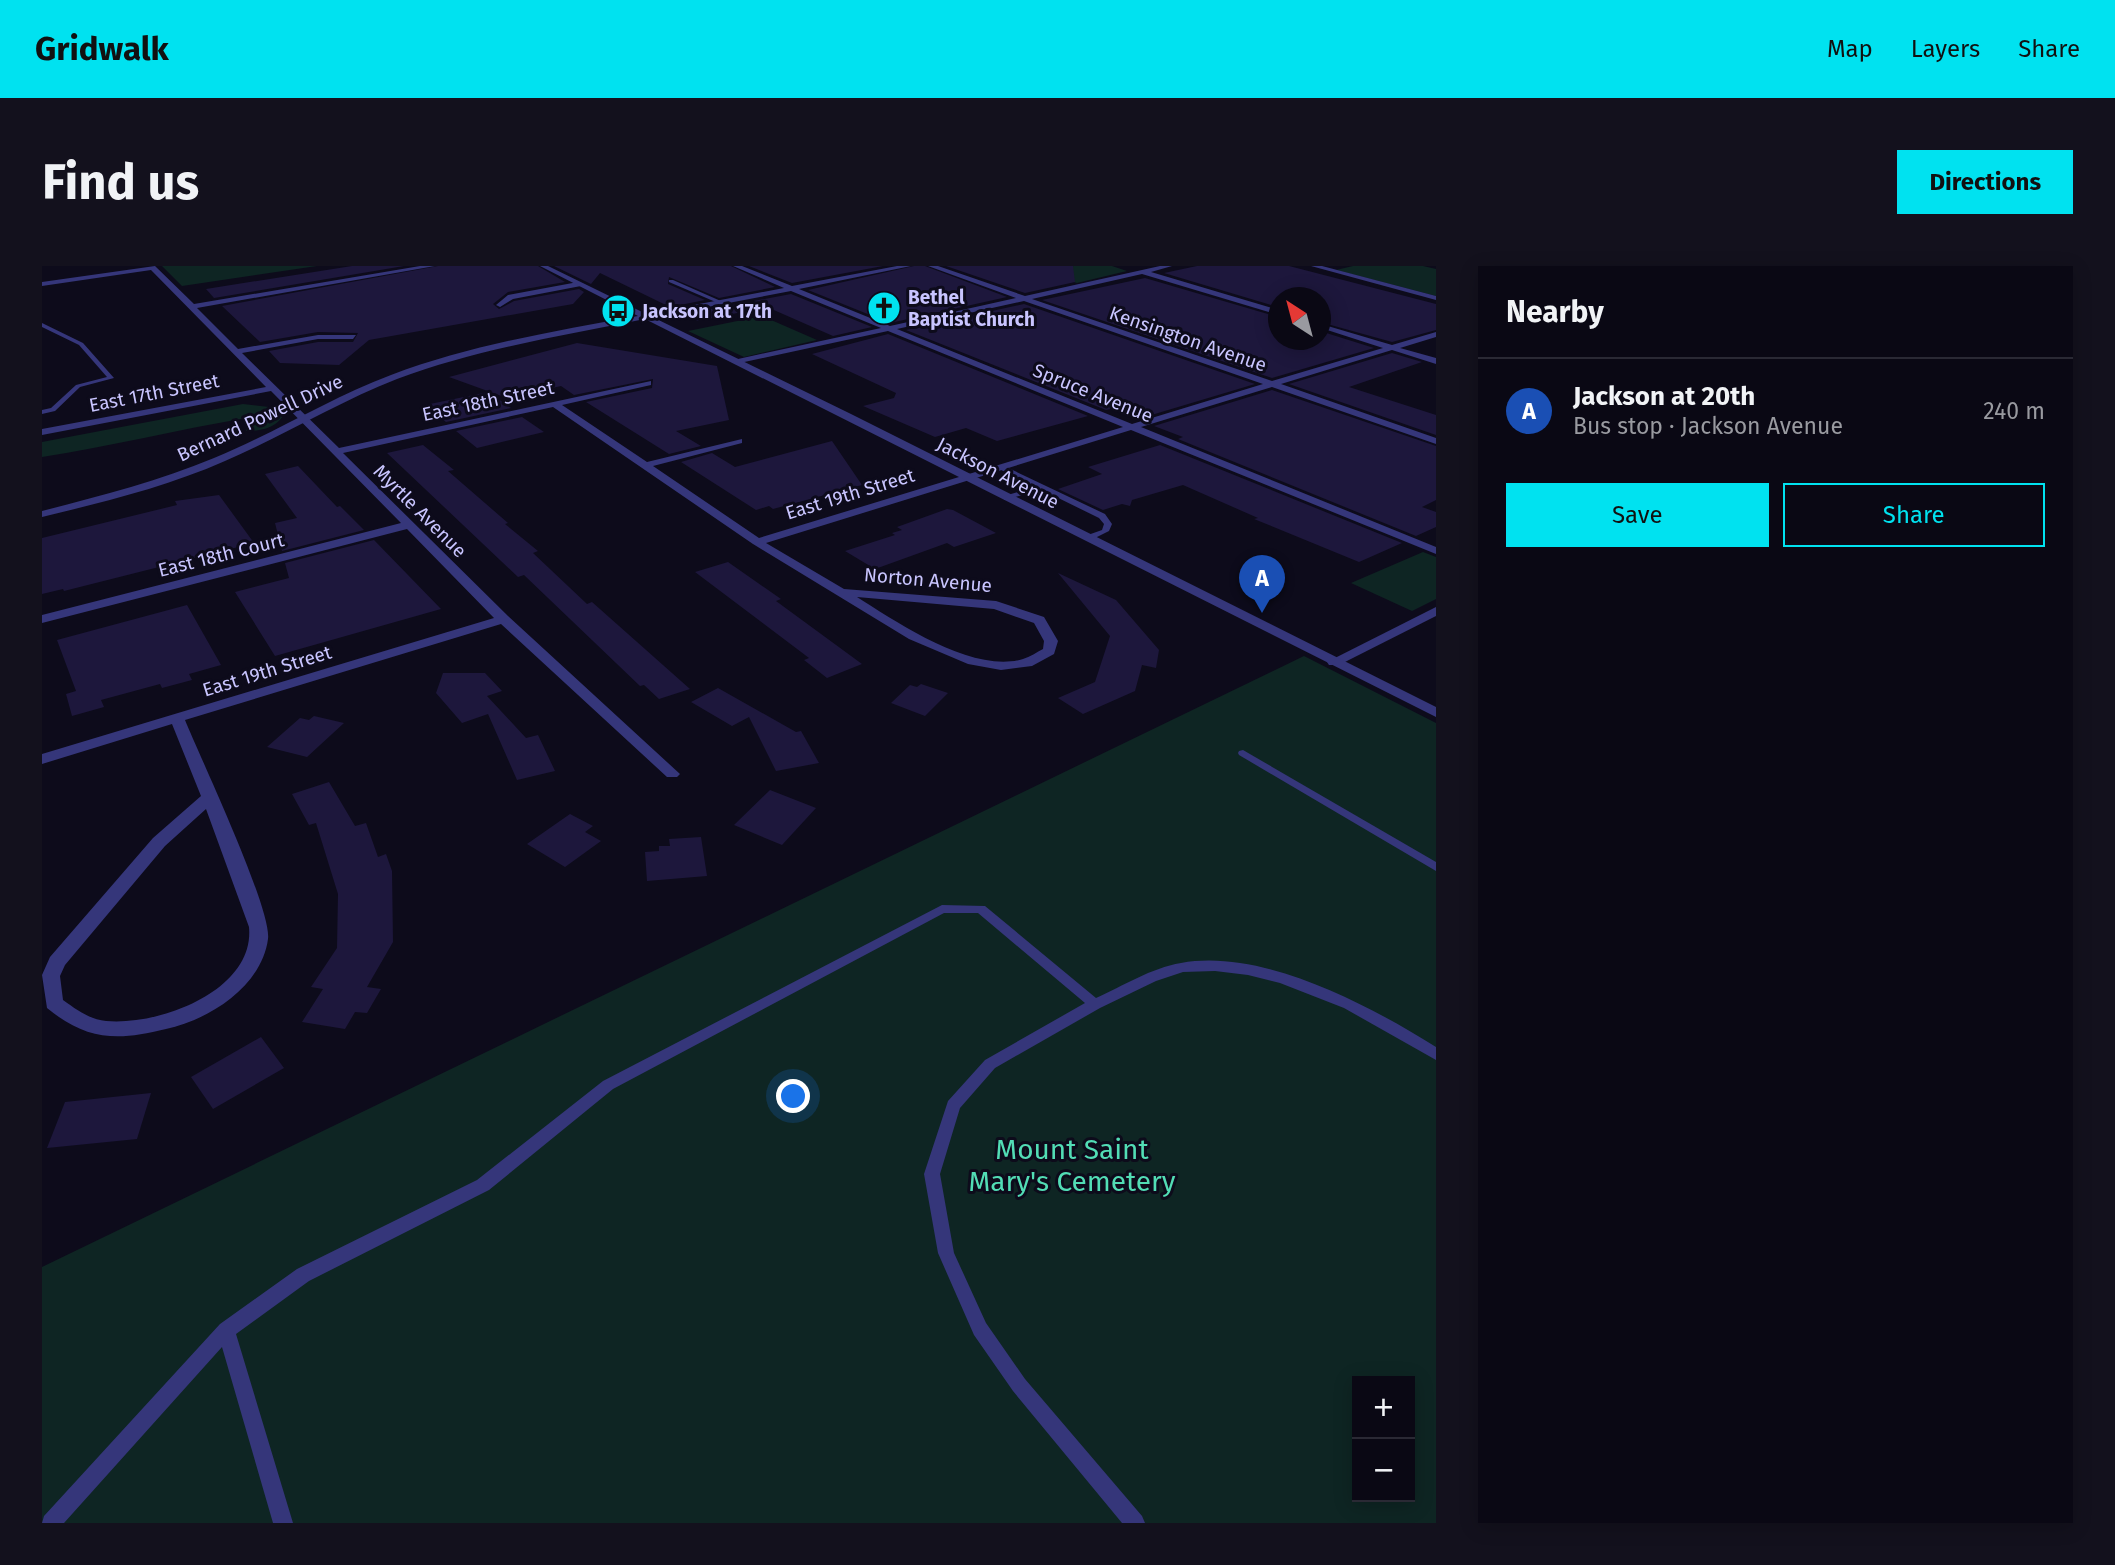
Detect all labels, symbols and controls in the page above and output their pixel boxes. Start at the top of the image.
text: Gridwalk [35,29,169,69]
text: Map [1827,35,1873,63]
text: Layers [1911,35,1980,63]
text: Share [2018,35,2080,63]
button: Directions [1897,150,2073,214]
text: Find us [42,153,199,212]
place label: Bethel Baptist Church [908,286,1035,331]
north arrow [1268,287,1331,350]
church icon: Bethel Baptist Church [865,289,903,327]
bus stop icon: Jackson at 17th [599,292,637,330]
text: Nearby [1506,294,1604,330]
place label: Jackson at 17th [641,300,772,323]
street label: Kensington Avenue [1106,301,1270,377]
street label: Spruce Avenue [1030,359,1156,427]
street label: East 17th Street [87,369,221,417]
street label: Bernard Powell Drive [174,370,346,466]
street label: East 18th Street [420,376,556,426]
text: Jackson at 20th [1573,381,1755,412]
text: A [1522,397,1536,425]
text: 240 m [1983,397,2045,425]
text: Bus stop · Jackson Avenue [1573,412,1843,440]
street label: Jackson Avenue [933,432,1063,514]
street label: Myrtle Avenue [369,460,471,562]
street label: East 19th Street [783,463,917,525]
button: Save [1506,483,1769,547]
button: Share [1783,483,2045,547]
street label: East 18th Court [156,528,287,582]
pin: A [1239,555,1285,613]
street label: Norton Avenue [863,563,993,597]
street label: East 19th Street [200,640,334,702]
your location [776,1079,810,1113]
park label: Mount Saint Mary's Cemetery [968,1133,1176,1198]
map controls [1352,1376,1415,1502]
button: + [1352,1376,1415,1439]
button: − [1352,1439,1415,1502]

